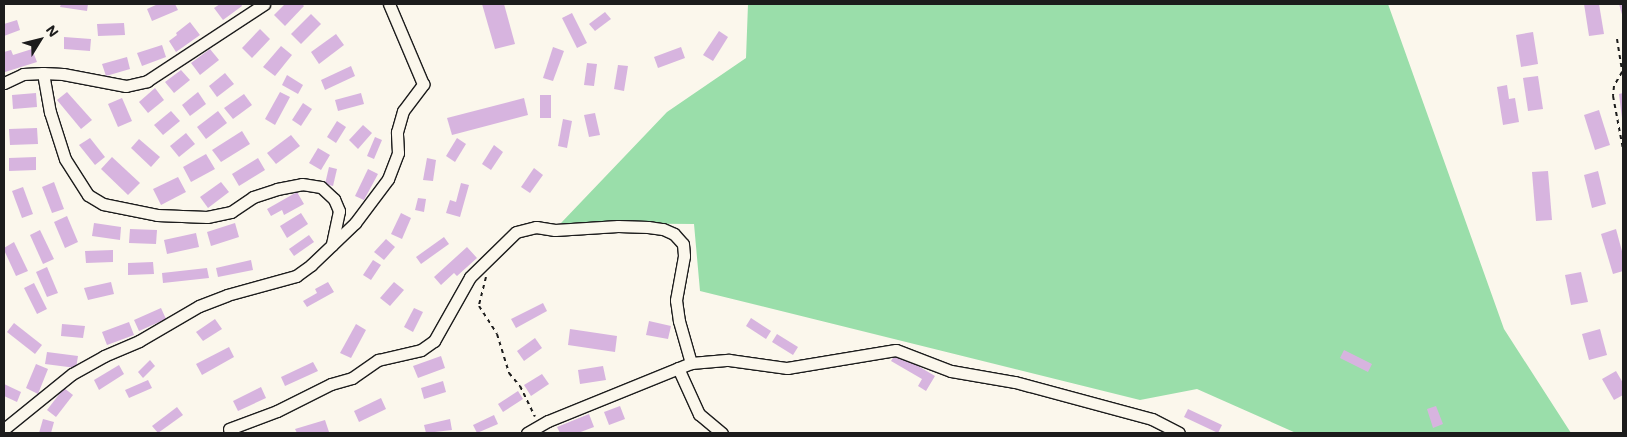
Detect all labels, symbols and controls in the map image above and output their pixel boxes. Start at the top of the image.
north arrow [15,15,65,65]
text: N [42,21,63,41]

